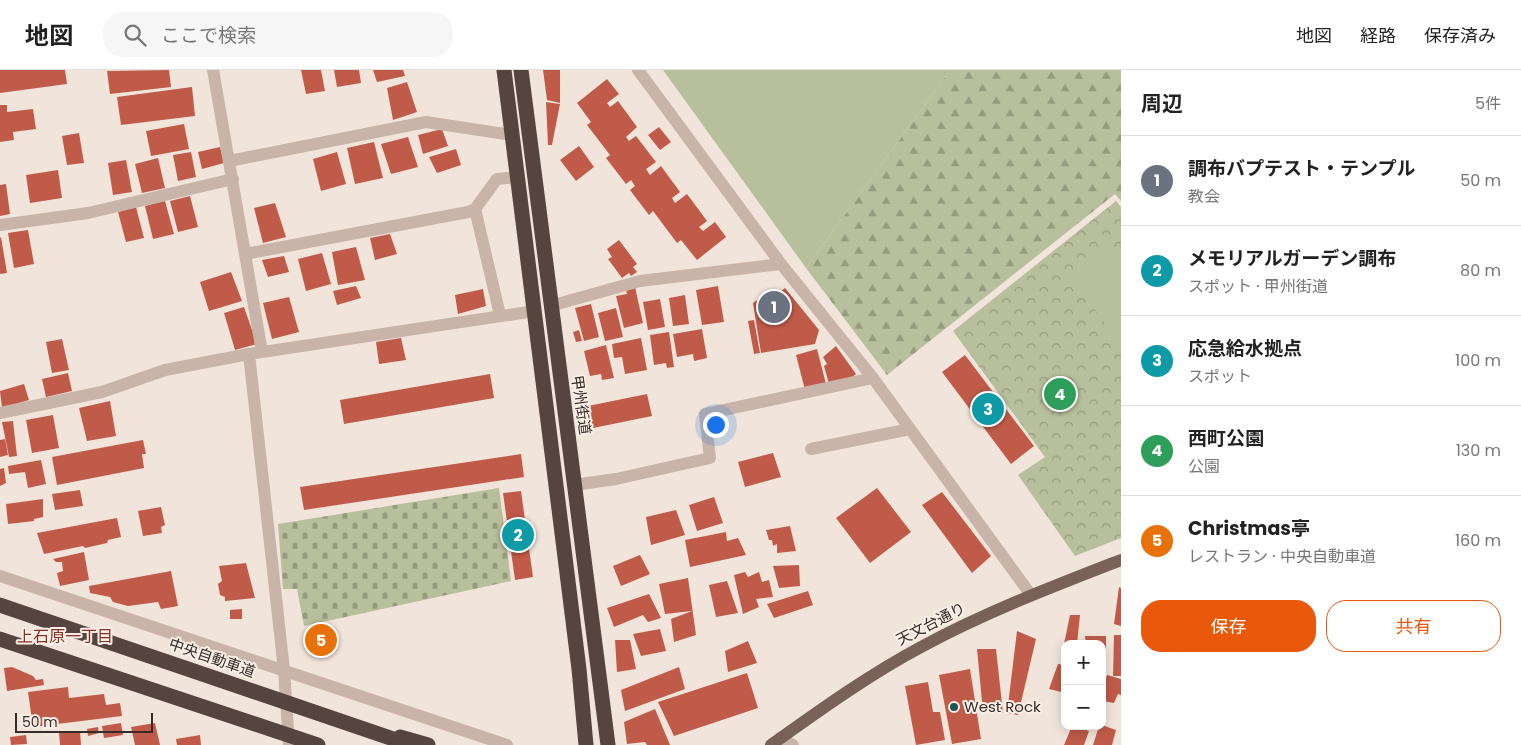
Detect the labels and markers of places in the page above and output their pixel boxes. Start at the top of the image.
pin: 1 [758,288,790,326]
pin: 4 [1044,375,1076,413]
pin: 3 [972,390,1004,428]
pin: 2 [502,516,534,554]
pin: 5 [305,621,337,659]
place label: West Rock [964,696,1041,717]
marker: West Rock [948,701,960,713]

